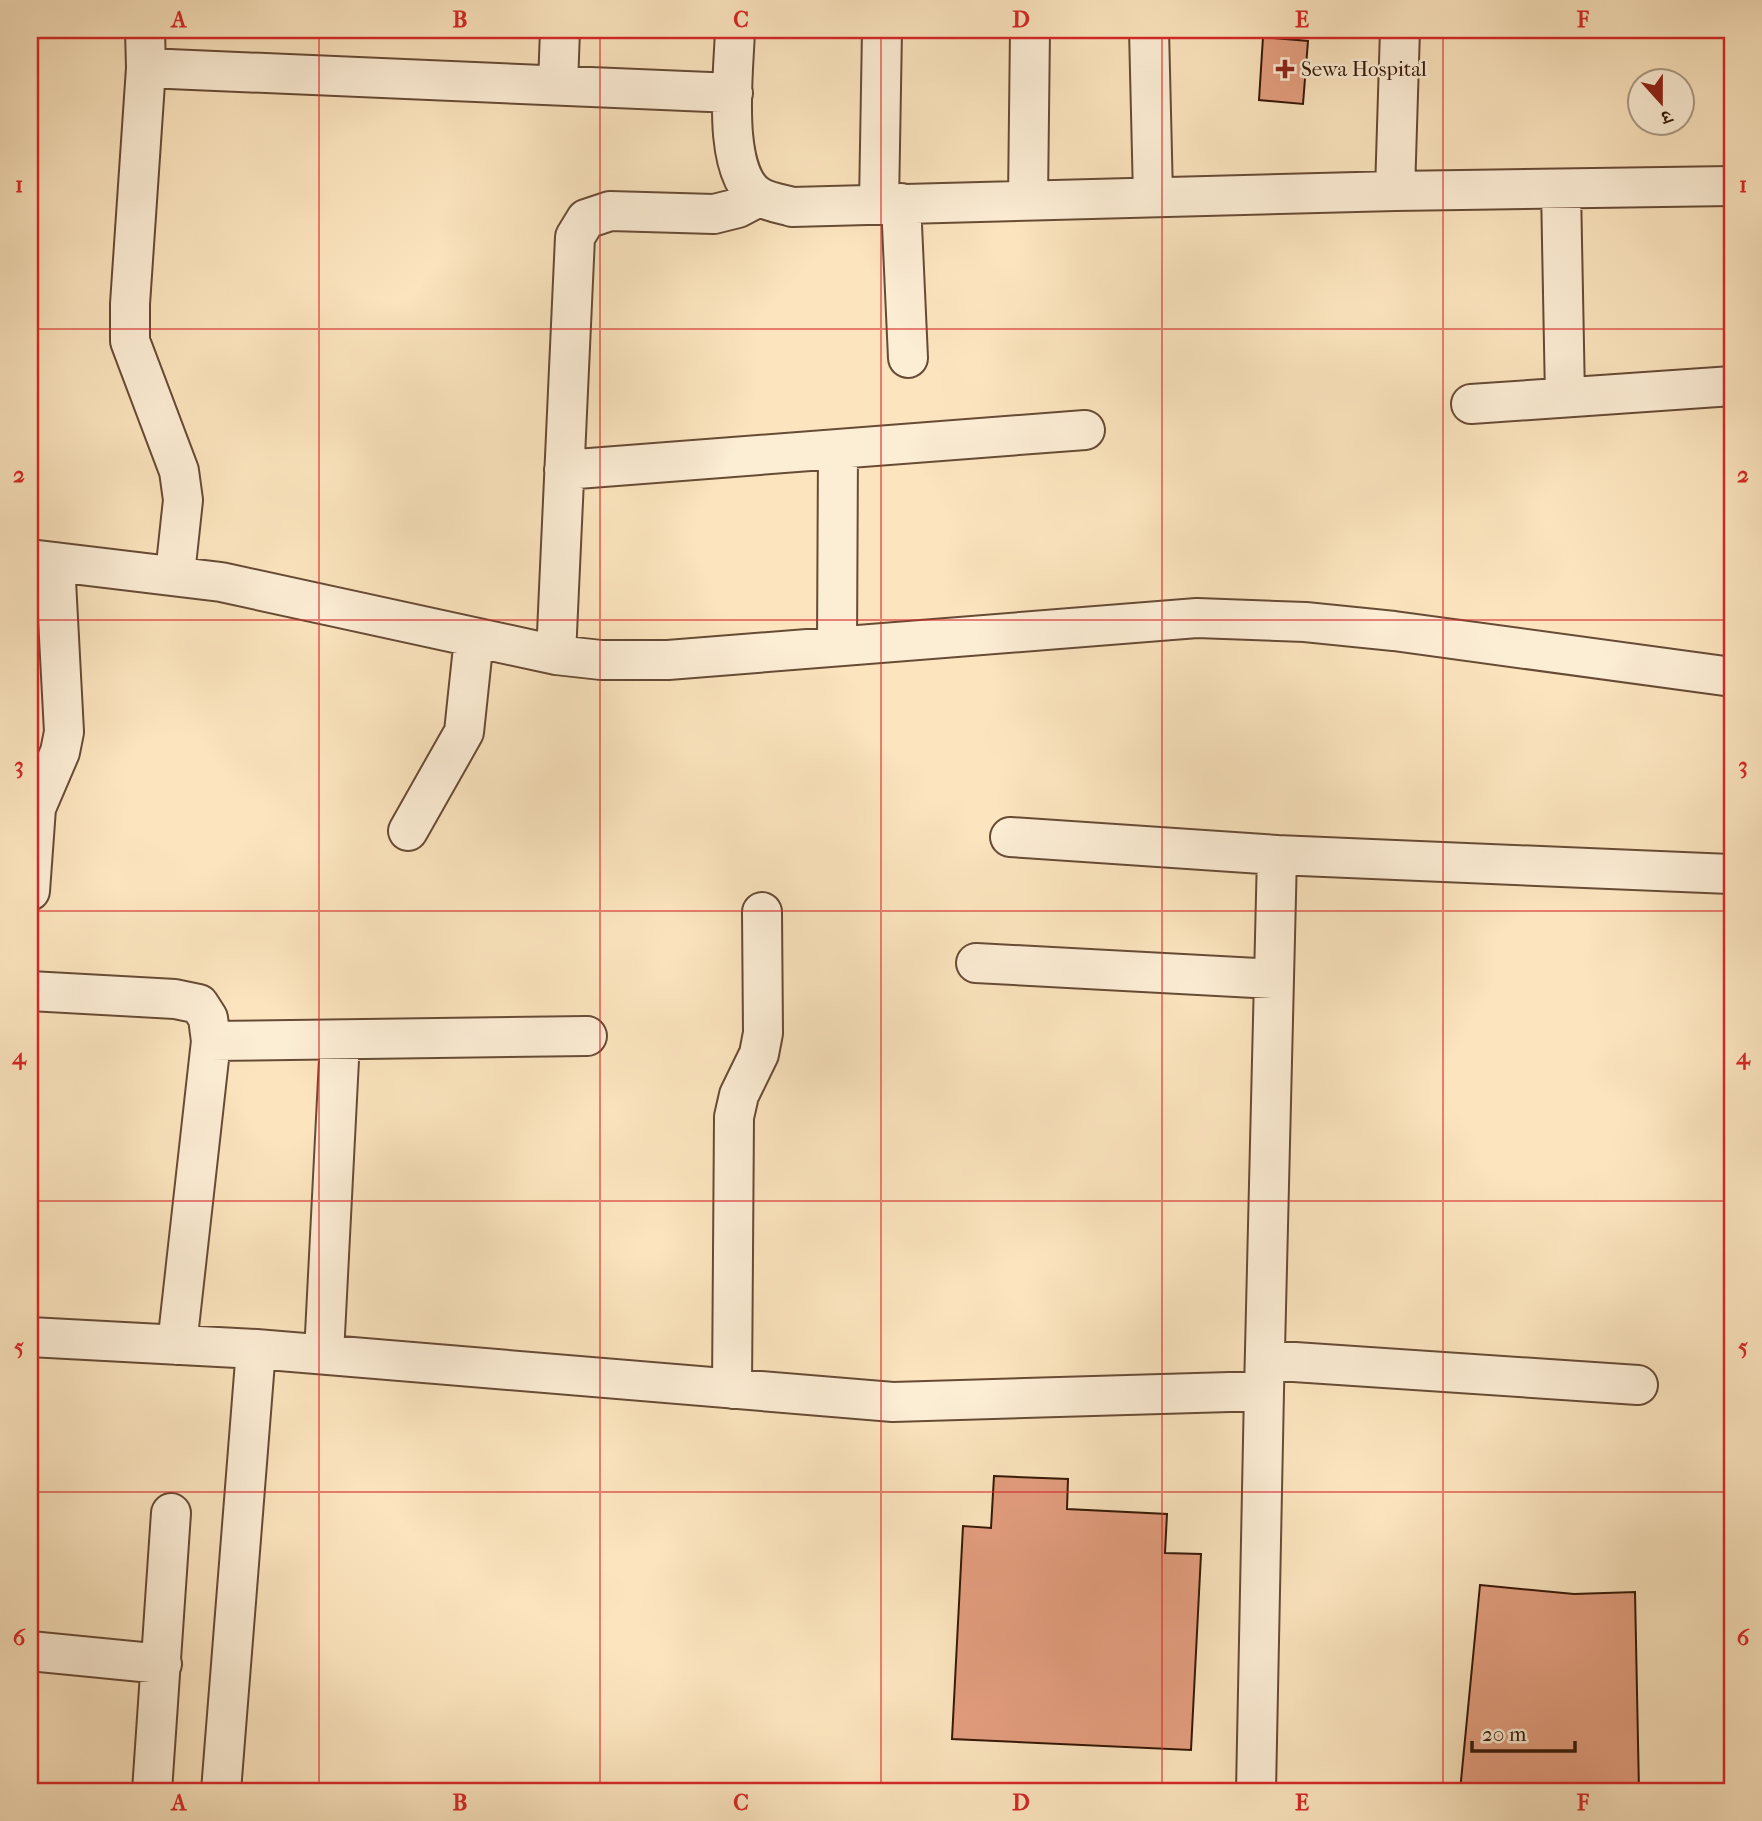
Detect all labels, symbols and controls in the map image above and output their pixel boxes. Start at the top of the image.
text: A [170,6,188,33]
text: B [453,6,468,33]
text: C [733,6,749,33]
text: D [1012,6,1030,33]
text: E [1295,6,1309,33]
text: F [1576,6,1590,33]
place label: Sewa Hospital [1301,57,1427,81]
marker: Sewa Hospital [1275,59,1295,79]
north arrow [1626,66,1696,136]
text: उ [1657,104,1677,129]
text: 1 [15,171,23,198]
text: 1 [1739,171,1747,198]
text: 2 [13,461,25,488]
text: 2 [1737,461,1749,488]
text: 3 [14,752,24,779]
text: 3 [1738,752,1748,779]
text: 4 [11,1043,27,1070]
text: 4 [1735,1043,1751,1070]
text: 5 [14,1333,24,1360]
text: 5 [1738,1333,1748,1360]
text: 6 [13,1624,26,1651]
text: 6 [1737,1624,1750,1651]
scale bar [1472,1709,1575,1753]
text: 20 m [1482,1722,1527,1746]
text: A [170,1789,188,1816]
text: B [453,1789,468,1816]
text: C [733,1789,749,1816]
text: D [1012,1789,1030,1816]
text: E [1295,1789,1309,1816]
text: F [1576,1789,1590,1816]

